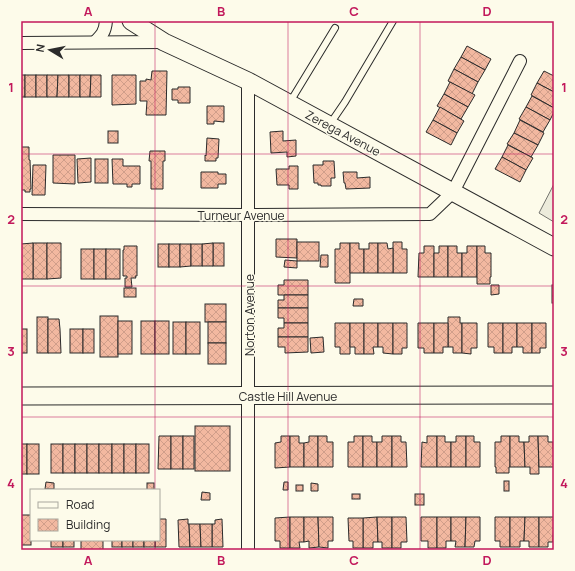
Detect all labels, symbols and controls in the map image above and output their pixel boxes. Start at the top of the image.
text: A [84,2,93,20]
text: B [217,2,225,20]
text: C [349,2,359,20]
text: D [482,2,492,20]
north arrow [30,30,70,70]
text: N [32,43,48,53]
text: 1 [8,78,14,96]
text: 1 [561,78,567,96]
street label: Zerega Avenue [302,106,384,160]
street label: Turneur Avenue [197,207,285,224]
text: 2 [7,210,15,228]
text: 2 [560,210,568,228]
street label: Norton Avenue [241,274,258,356]
text: 3 [7,342,15,360]
text: 3 [560,342,568,360]
street label: Castle Hill Avenue [239,388,337,405]
text: 4 [7,474,15,492]
text: 4 [560,474,568,492]
legend [30,489,160,541]
text: Road [66,496,94,513]
text: Building [66,516,110,533]
text: A [84,551,93,569]
text: B [217,551,225,569]
text: C [349,551,359,569]
text: D [482,551,492,569]

